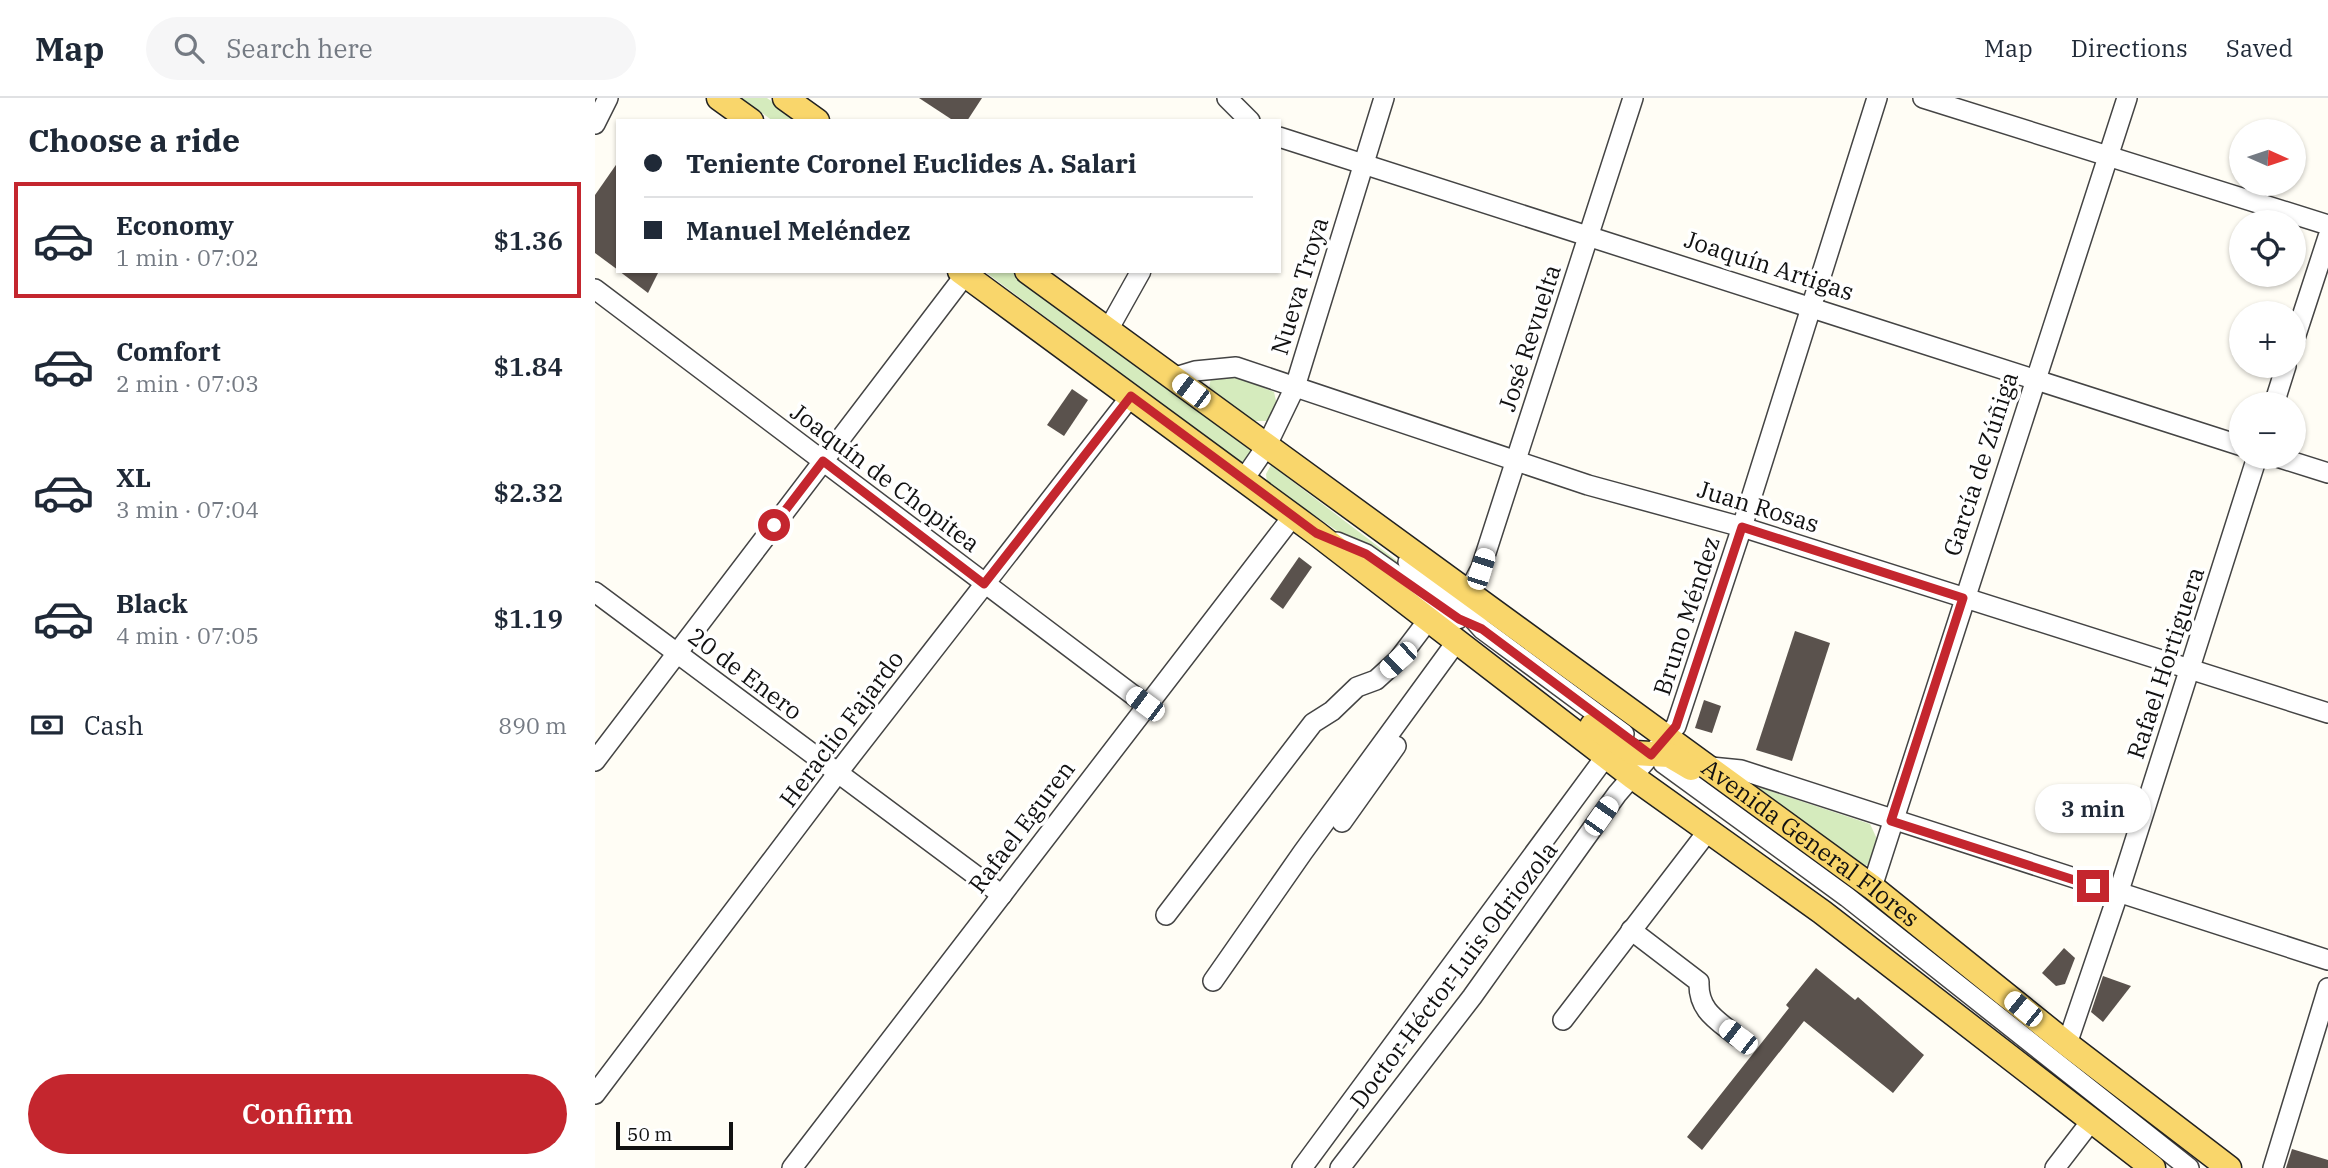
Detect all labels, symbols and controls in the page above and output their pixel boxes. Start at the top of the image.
search box [146,17,636,80]
text: Map [35,27,104,70]
icon: search [170,29,208,67]
text: Search here [226,31,373,65]
text: Map [1984,32,2033,64]
text: Directions [2071,32,2188,64]
text: Saved [2226,32,2293,64]
text: Choose a ride [28,119,240,161]
north arrow [2229,119,2307,196]
map controls [2229,119,2306,469]
text: Teniente Coronel Euclides A. Salari [686,146,1137,180]
text: Economy [116,208,234,242]
icon: car [32,209,95,272]
button: locate [2229,210,2306,287]
text: Manuel Meléndez [686,213,910,247]
street label: Nueva Troya [1263,213,1335,359]
text: $1.36 [494,223,563,257]
street label: Joaquín Artigas [1680,223,1858,308]
text: 1 min · 07:02 [116,242,259,272]
street label: José Revuelta [1490,260,1568,415]
button: + [2229,301,2306,378]
text: Comfort [116,334,221,368]
icon: car [32,335,95,398]
text: $1.84 [494,349,563,383]
street label: García de Zúñiga [1935,367,2025,560]
text: 2 min · 07:03 [116,368,259,398]
car [1168,370,1215,412]
button: − [2229,392,2306,469]
street label: Joaquín de Chopitea [784,395,987,559]
text: XL [116,460,151,494]
icon: car [32,461,95,524]
street label: Juan Rosas [1694,472,1823,540]
text: $2.32 [494,475,563,509]
text: 3 min · 07:04 [116,494,259,524]
route start [758,509,790,541]
street label: Bruno Méndez [1645,532,1727,699]
car [1465,546,1498,592]
street label: Rafael Hortiguera [2119,563,2211,763]
text: Black [116,586,188,620]
icon: car [32,587,95,650]
text: $1.19 [494,601,563,635]
text: 4 min · 07:05 [116,620,259,650]
street label: 20 de Enero [682,620,809,727]
car [1376,638,1421,682]
street label: Heraclio Fajardo [772,644,911,813]
car [1122,683,1169,725]
icon: cash [28,706,66,744]
text: Cash [84,708,144,742]
text: 890 m [498,710,567,740]
street label: Avenida General Flores [1696,751,1926,934]
street label: Rafael Eguren [961,754,1082,899]
callout: 3 min [2035,784,2151,834]
car [1581,793,1622,839]
text: 3 min [2061,793,2125,823]
street label: Doctor Héctor Luis Odriozola [1342,834,1564,1114]
route end [2077,870,2109,902]
car [2001,988,2046,1030]
car [1715,1016,1762,1058]
button: Confirm [28,1074,567,1154]
scale bar [616,1119,733,1151]
text: 50 m [627,1122,672,1146]

